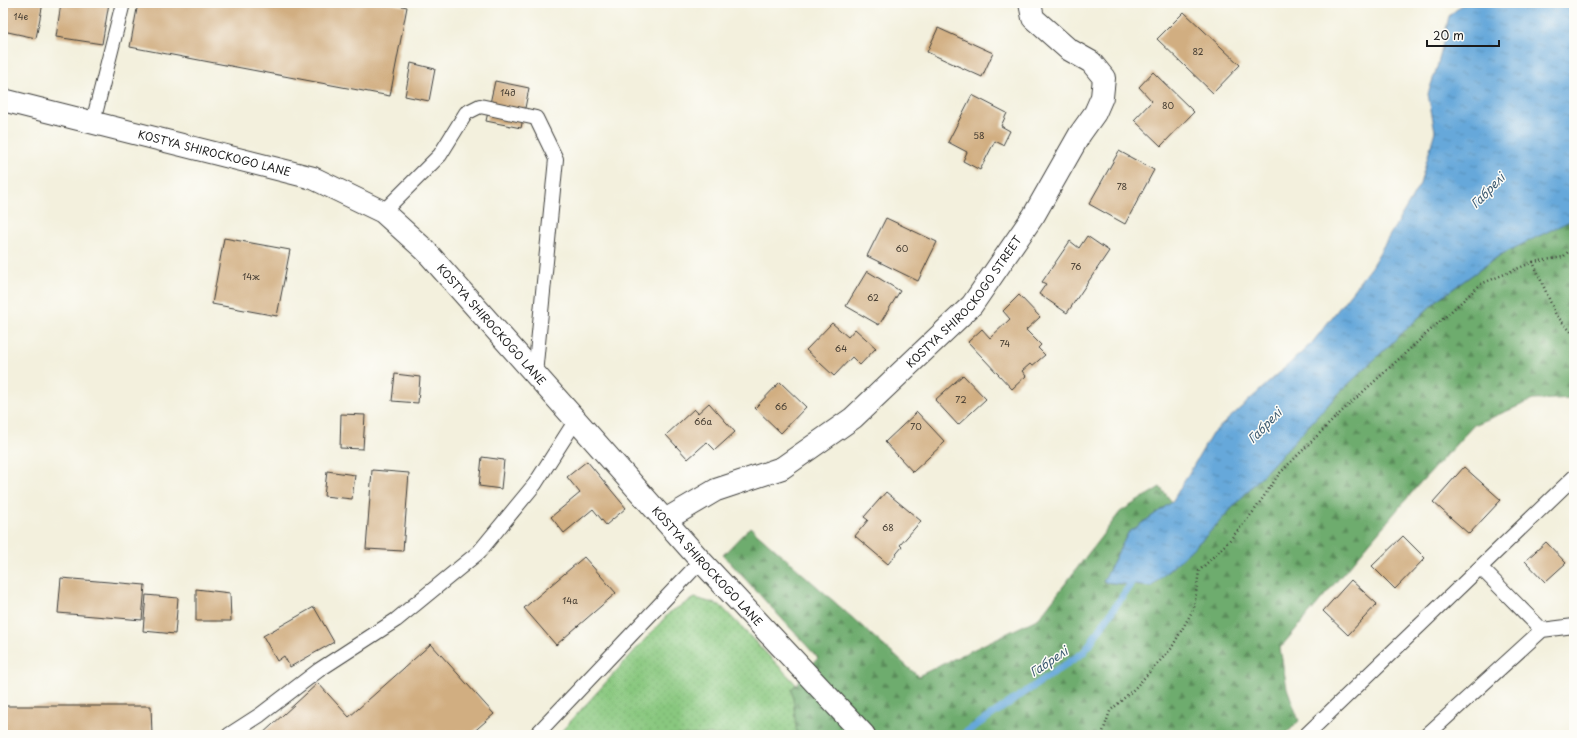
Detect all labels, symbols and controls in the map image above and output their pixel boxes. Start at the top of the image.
house number: 14е [14,9,29,23]
scale bar [1427,22,1499,48]
text: 20 m [1433,26,1464,44]
house number: 82 [1192,44,1204,58]
house number: 14д [500,85,516,99]
house number: 80 [1162,98,1175,112]
street label: KOSTYA SHIROCKOGO LANE [136,125,293,180]
house number: 58 [973,128,985,142]
water label: Габрелі [1466,167,1510,212]
house number: 78 [1117,179,1127,193]
street label: KOSTYA SHIROCKOGO STREET [902,231,1026,371]
house number: 60 [896,241,909,255]
house number: 76 [1071,259,1081,273]
street label: KOSTYA SHIROCKOGO LANE [433,260,550,389]
house number: 14ж [242,269,260,283]
house number: 62 [867,290,879,304]
house number: 74 [1000,336,1010,350]
house number: 64 [835,341,847,355]
house number: 72 [955,392,967,406]
house number: 66 [775,399,787,413]
water label: Габрелі [1243,402,1287,447]
house number: 66а [694,414,712,428]
house number: 70 [910,419,922,433]
street label: KOSTYA SHIROCKOGO LANE [648,502,767,630]
house number: 68 [882,520,894,534]
house number: 14а [562,593,578,607]
water label: Габрелі [1026,640,1073,681]

